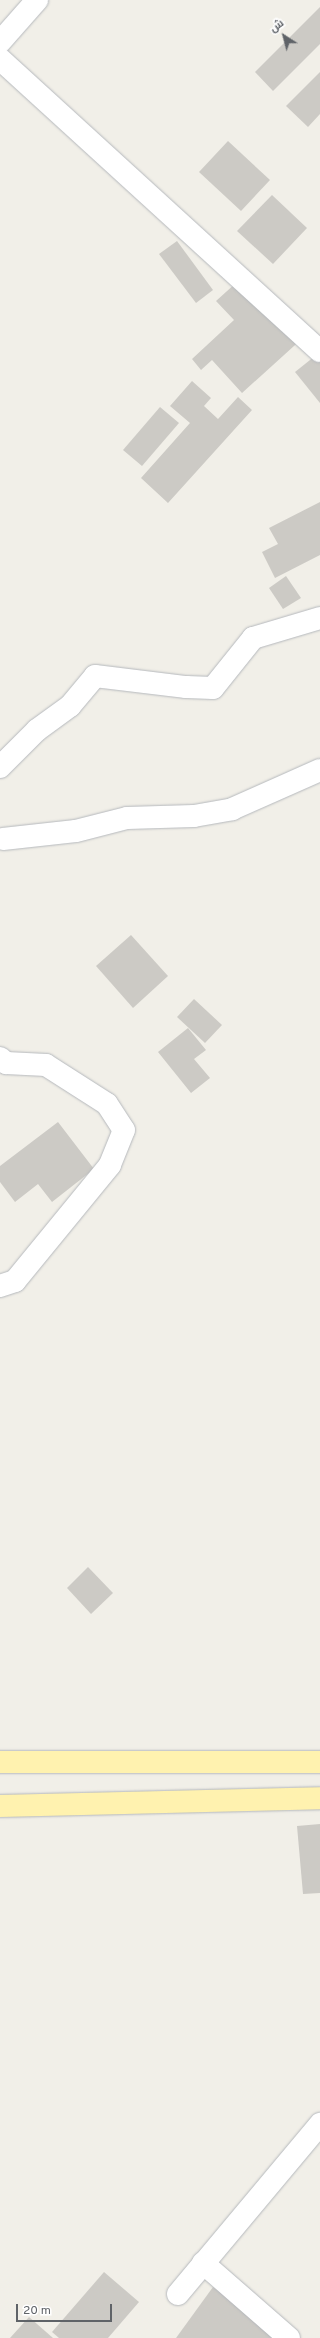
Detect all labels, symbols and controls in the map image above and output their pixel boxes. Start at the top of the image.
north arrow [264,16,304,56]
text: ش [267,16,287,36]
scale bar [18,2296,114,2322]
text: 20 m [23,2303,51,2319]

